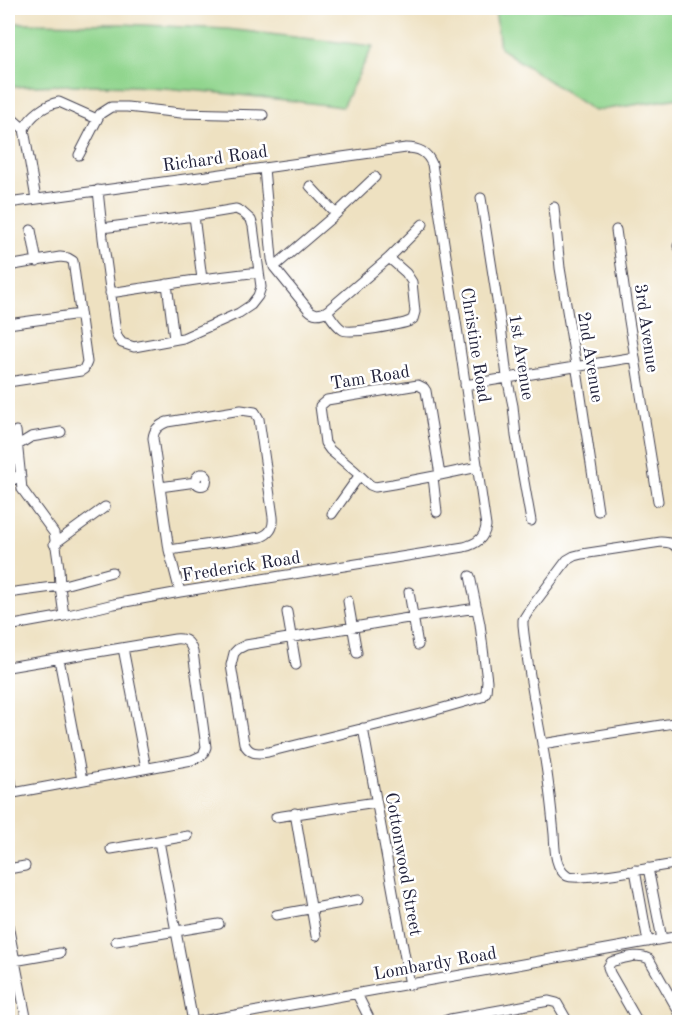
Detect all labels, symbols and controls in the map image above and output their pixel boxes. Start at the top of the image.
street label: Richard Road [161,143,269,175]
street label: 3rd Avenue [631,283,661,374]
street label: Christine Road [457,286,493,404]
street label: 2nd Avenue [574,310,606,404]
street label: 1st Avenue [505,313,537,401]
street label: Tam Road [329,363,411,393]
street label: Frederick Road [180,549,302,585]
street label: Cottonwood Street [382,791,424,937]
street label: Lombardy Road [372,944,498,984]

